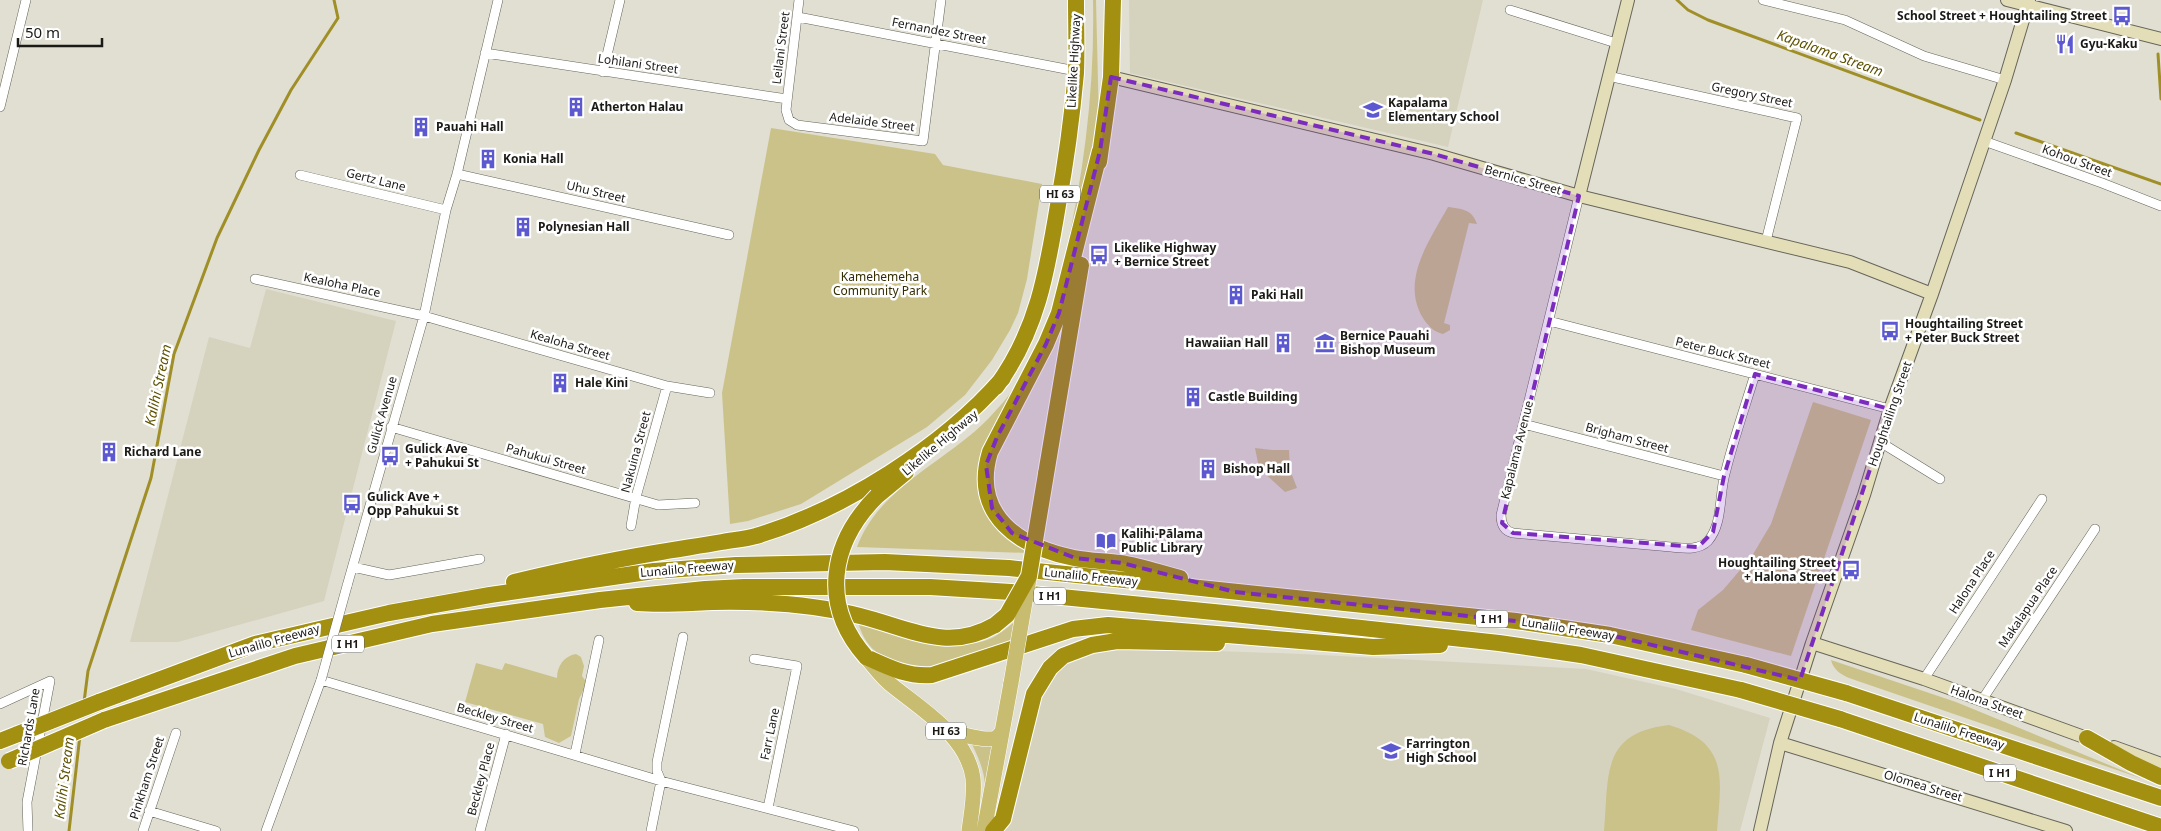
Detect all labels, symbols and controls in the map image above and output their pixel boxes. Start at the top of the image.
bus stop icon: School Street + Houghtailing Street [2111,5,2133,27]
place label: School Street + Houghtailing Street [1897,7,2107,24]
street label: Leilani Street [768,10,793,85]
street label: Fernandez Street [890,13,988,48]
street label: Likelike Highway [1063,13,1084,108]
scale bar [18,15,101,47]
text: 50 m [25,22,60,42]
water label: Kapalama Stream [1775,25,1886,81]
restaurant icon: Gyu-Kaku [2054,33,2076,55]
place label: Gyu-Kaku [2080,35,2138,52]
street label: Lohilani Street [597,49,680,78]
street label: Gregory Street [1710,78,1795,112]
place label: Kapalama Elementary School [1388,94,1499,125]
building icon: Atherton Halau [565,96,587,118]
place label: Atherton Halau [591,98,683,115]
school or university icon: Kapalama Elementary School [1362,99,1384,121]
street label: Adelaide Street [829,108,916,135]
building icon: Pauahi Hall [410,116,432,138]
place label: Pauahi Hall [436,118,504,135]
street label: Kohou Street [2040,140,2115,181]
building icon: Konia Hall [477,148,499,170]
place label: Konia Hall [503,150,564,167]
street label: Bernice Street [1483,160,1564,199]
street label: Gertz Lane [345,164,408,195]
street label: Uhu Street [565,176,628,207]
road number: HI 63 [1040,185,1080,202]
building icon: Polynesian Hall [512,216,534,238]
place label: Polynesian Hall [538,218,630,235]
place label: Likelike Highway + Bernice Street [1114,239,1216,270]
bus stop icon: Likelike Highway + Bernice Street [1088,244,1110,266]
street label: Kealoha Place [302,268,382,301]
park label: Kamehemeha Community Park [833,268,928,299]
building icon: Paki Hall [1225,284,1247,306]
place label: Paki Hall [1251,286,1303,303]
place label: Houghtailing Street + Peter Buck Street [1905,315,2023,346]
bus stop icon: Houghtailing Street + Peter Buck Street [1879,320,1901,342]
street label: Kealoha Street [528,325,613,364]
place label: Bernice Pauahi Bishop Museum [1340,327,1435,358]
building icon: Hawaiian Hall [1272,332,1294,354]
museum icon: Bernice Pauahi Bishop Museum [1314,332,1336,354]
street label: Peter Buck Street [1674,333,1773,373]
place label: Hawaiian Hall [1185,334,1268,351]
water label: Kalihi Stream [140,343,175,427]
street label: Houghtailing Street [1864,358,1916,469]
building icon: Hale Kini [549,372,571,394]
street label: Gulick Avenue [362,374,401,456]
place label: Hale Kini [575,374,628,391]
building icon: Castle Building [1182,386,1204,408]
place label: Castle Building [1208,388,1298,405]
street label: Kapalama Avenue [1496,398,1537,501]
street label: Likelike Highway [898,405,982,479]
street label: Nakuina Street [616,409,655,494]
street label: Brigham Street [1584,418,1671,457]
street label: Pahukui Street [504,439,589,478]
place label: Gulick Ave + Pahukui St [405,440,479,471]
building icon: Richard Lane [98,441,120,463]
place label: Richard Lane [124,443,201,460]
bus stop icon: Gulick Ave + Pahukui St [379,445,401,467]
building icon: Bishop Hall [1197,458,1219,480]
place label: Bishop Hall [1223,460,1290,477]
place label: Gulick Ave + Opp Pahukui St [367,488,459,519]
bus stop icon: Gulick Ave + Opp Pahukui St [341,493,363,515]
place label: Kalihi-Pālama Public Library [1121,525,1203,556]
library icon: Kalihi-Pālama Public Library [1095,530,1117,552]
street label: Halona Place [1945,546,1999,617]
place label: Houghtailing Street + Halona Street [1718,554,1836,585]
street label: Lunalilo Freeway [639,556,735,581]
bus stop icon: Houghtailing Street + Halona Street [1840,559,1862,581]
street label: Makalapua Place [1994,562,2061,651]
street label: Lunalilo Freeway [1043,563,1140,590]
road number: I H1 [1034,588,1066,604]
road number: I H1 [1476,610,1508,628]
street label: Lunalilo Freeway [1520,613,1617,644]
street label: Lunalilo Freeway [226,619,322,662]
road number: I H1 [332,636,364,652]
street label: Halona Street [1948,680,2027,723]
street label: Richards Lane [13,686,44,767]
street label: Beckley Street [455,698,536,737]
street label: Farr Lane [756,706,783,762]
street label: Lunalilo Freeway [1912,708,2007,753]
road number: HI 63 [926,722,966,739]
street label: Pinkham Street [125,734,168,821]
place label: Farrington High School [1406,735,1476,766]
water label: Kalihi Stream [49,736,78,820]
street label: Beckley Place [463,740,499,817]
school or university icon: Farrington High School [1380,740,1402,762]
road number: I H1 [1984,764,2016,781]
street label: Olomea Street [1882,766,1965,806]

